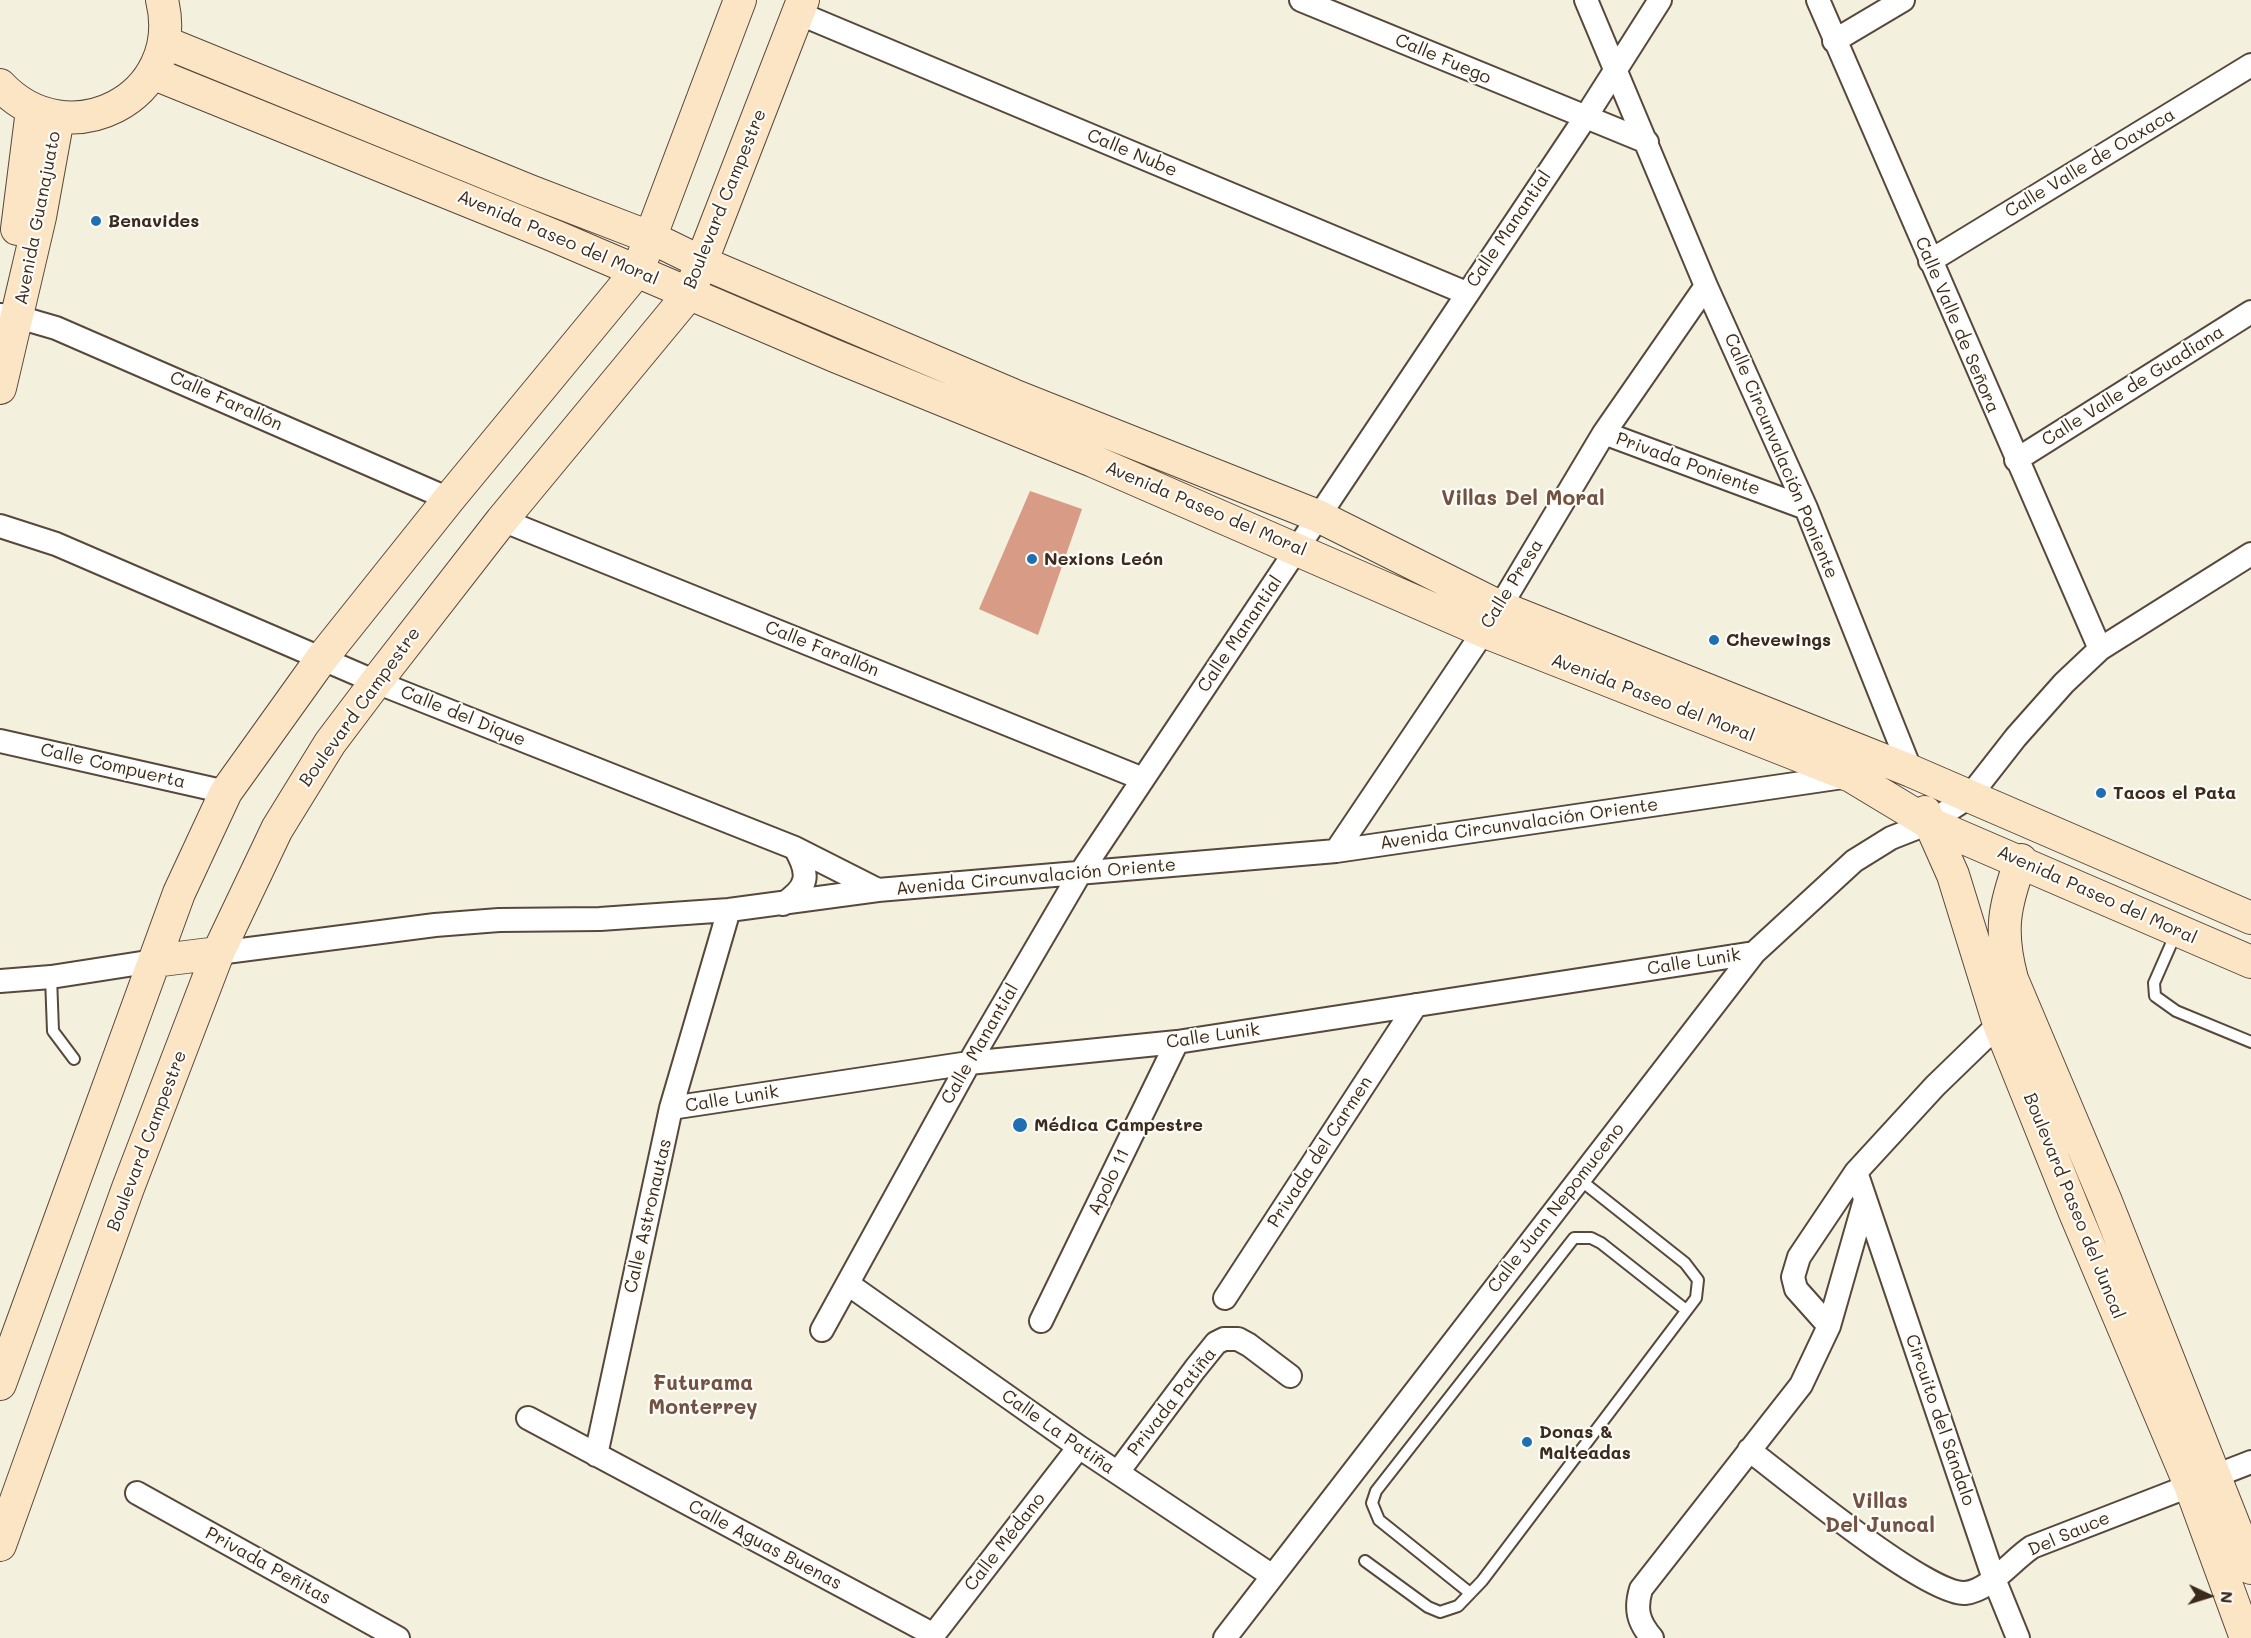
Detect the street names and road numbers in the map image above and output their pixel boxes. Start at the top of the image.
street label: Calle Fuego [1392,29,1494,89]
street label: Calle Valle de Oaxaca [2001,104,2179,222]
street label: Boulevard Campestre [679,106,771,292]
street label: Calle Nube [1084,124,1180,182]
street label: Avenida Guanajuato [11,129,65,307]
street label: Calle Manantial [1462,167,1556,291]
street label: Avenida Paseo del Moral [454,186,662,290]
street label: Calle Valle de Señora [1910,234,2004,416]
street label: Calle Valle de Guadiana [2038,321,2228,451]
street label: Calle Circunvalación Poniente [1719,330,1843,582]
street label: Calle Farallón [166,366,286,436]
street label: Privada Poniente [1613,428,1763,500]
street label: Avenida Paseo del Moral [1102,457,1310,561]
street label: Calle Presa [1476,535,1548,633]
street label: Calle Manantial [1193,572,1287,696]
street label: Calle Farallón [762,616,882,682]
street label: Boulevard Campestre [295,623,425,791]
street label: Avenida Paseo del Moral [1548,649,1758,747]
street label: Calle del Dique [397,681,529,751]
street label: Calle Compuerta [38,739,188,793]
street label: Avenida Circunvalación Oriente [1378,794,1660,854]
street label: Avenida Paseo del Moral [1994,841,2200,949]
street label: Avenida Circunvalación Oriente [895,854,1177,900]
street label: Calle Lunik [1646,944,1742,980]
street label: Calle Manantial [937,980,1023,1108]
street label: Calle Lunik [1165,1019,1261,1053]
street label: Boulevard Campestre [103,1048,191,1234]
street label: Privada del Carmen [1263,1072,1377,1232]
street label: Calle Lunik [684,1081,780,1117]
street label: Boulevard Paseo del Juncal [2019,1090,2129,1322]
street label: Calle Juan Nepomuceno [1483,1119,1629,1297]
street label: Calle Astronautas [620,1137,676,1295]
street label: Apolo 11 [1084,1145,1134,1219]
street label: Circuito del Sándalo [1901,1332,1979,1508]
street label: Privada Patiña [1123,1344,1221,1460]
street label: Calle La Patiña [997,1385,1119,1479]
street label: Calle Médano [960,1489,1050,1595]
street label: Calle Aguas Buenas [685,1495,845,1595]
street label: Del Sauce [2025,1507,2113,1561]
street label: Privada Peñitas [201,1523,335,1609]

